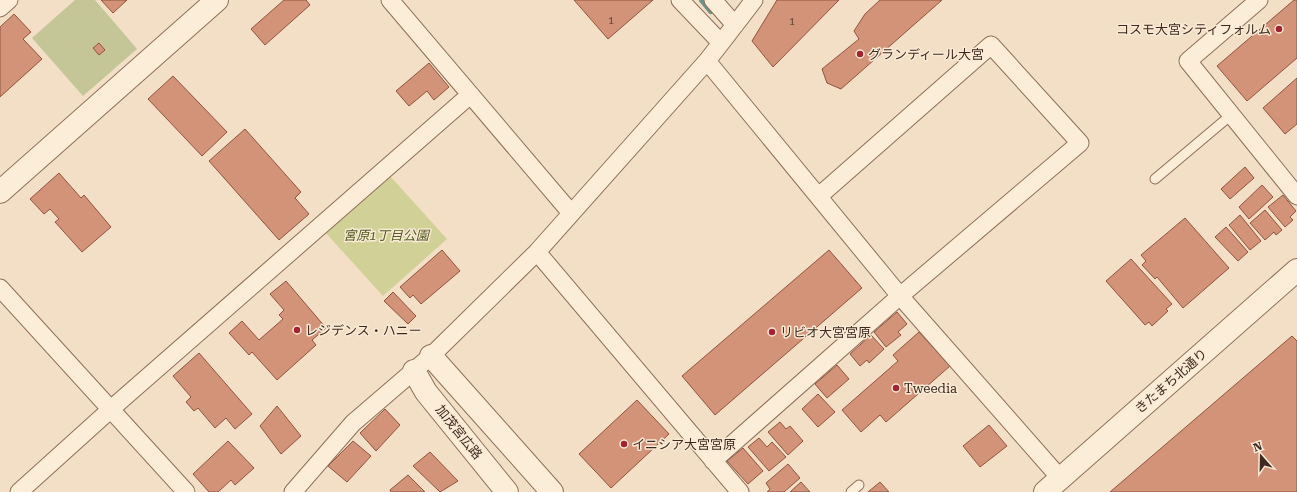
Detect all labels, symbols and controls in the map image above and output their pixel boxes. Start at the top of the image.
house number: 1 [608,14,614,27]
house number: 1 [789,15,795,28]
place label: コスモ大宮シティフォルム [1116,22,1271,37]
marker: コスモ大宮シティフォルム [1274,24,1284,34]
place label: グランディール大宮 [868,47,984,62]
marker: グランディール大宮 [855,49,865,59]
park label: 宮原1丁目公園 [343,228,431,243]
place label: レジデンス・ハニー [305,323,422,338]
marker: レジデンス・ハニー [292,325,302,335]
place label: リビオ大宮宮原 [780,325,871,340]
marker: リビオ大宮宮原 [767,327,777,337]
street label: きたまち北通り [1132,346,1210,416]
place label: Tweedia [904,381,957,396]
marker: Tweedia [891,383,901,393]
street label: 加茂宮広路 [433,402,485,462]
north arrow [1241,436,1281,476]
place label: イニシア大宮宮原 [632,437,736,452]
marker: イニシア大宮宮原 [619,439,629,449]
text: N [1252,439,1264,455]

